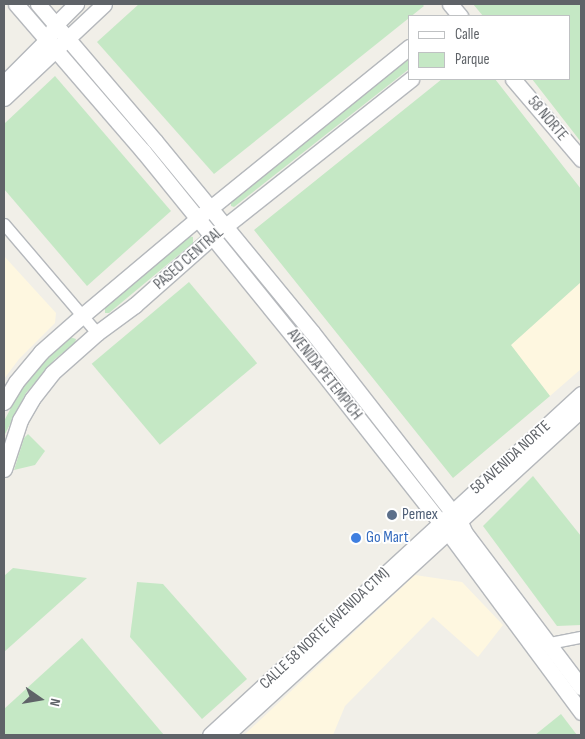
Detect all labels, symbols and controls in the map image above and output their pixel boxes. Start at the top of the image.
legend [408,15,570,80]
text: Calle [455,25,479,44]
text: Parque [455,50,490,69]
street label: 58 NORTE [523,93,571,145]
street label: PASEO CENTRAL [150,224,228,294]
street label: AVENIDA PETEMPICH [282,326,366,424]
street label: 58 AVENIDA NORTE [467,417,555,499]
place label: Pemex [402,505,438,525]
marker: Pemex [386,509,398,521]
place label: Go Mart [366,528,409,548]
marker: Go Mart [350,532,362,544]
street label: CALLE 58 NORTE (AVENIDA CTM) [256,564,394,694]
north arrow [15,674,65,724]
text: N [46,697,64,708]

